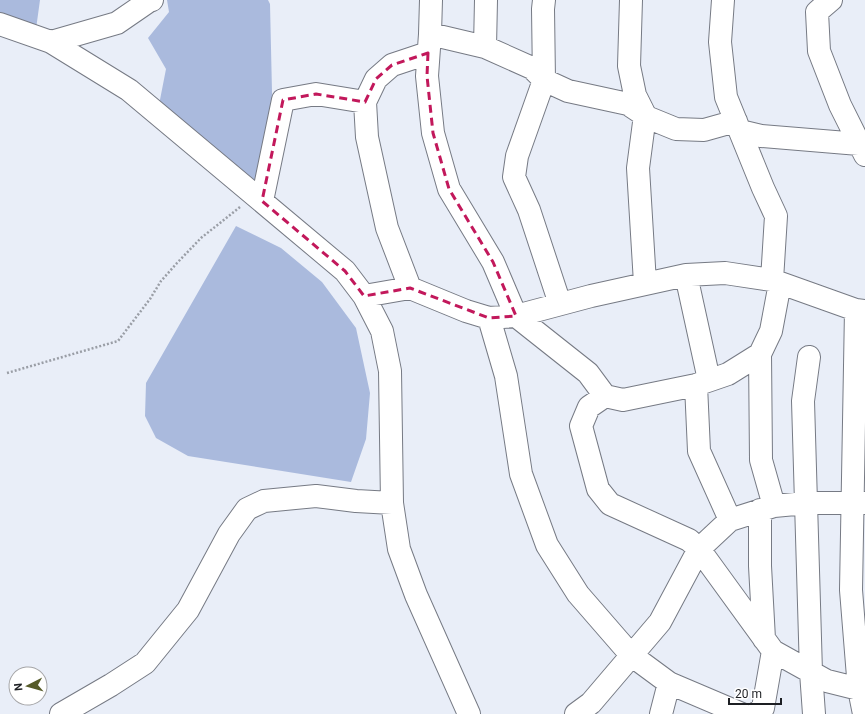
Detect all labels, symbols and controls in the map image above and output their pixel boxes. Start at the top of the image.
north arrow [8,666,48,706]
scale bar [729,680,781,706]
text: N [12,682,25,692]
text: 20 m [735,687,762,701]

